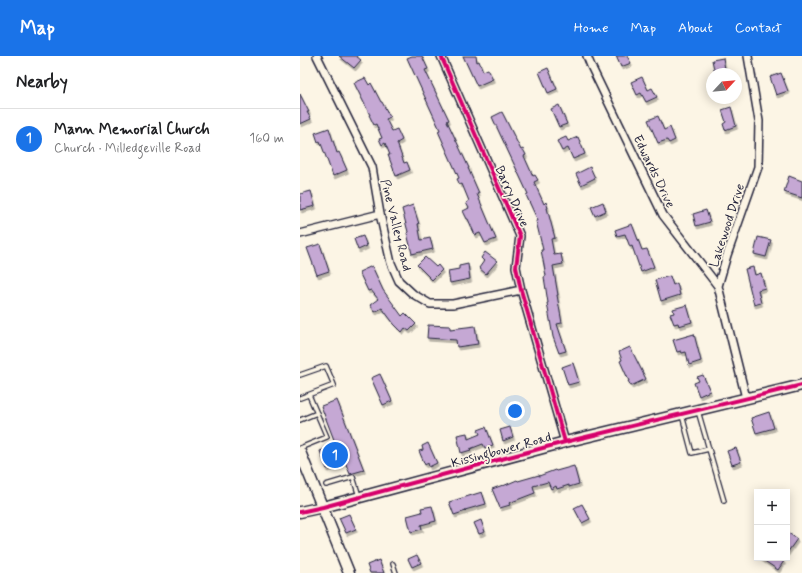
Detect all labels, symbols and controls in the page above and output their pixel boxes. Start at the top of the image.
text: Map [20,16,55,41]
text: Home [574,19,608,37]
text: Map [630,19,656,37]
text: About [678,19,713,37]
text: Contact [735,19,782,37]
north arrow [706,68,742,104]
text: Nearby [16,71,68,93]
text: Mann Memorial Church [54,120,210,140]
text: 1 [26,130,32,147]
text: 160 m [249,130,284,147]
street label: Edwards Drive [629,132,679,211]
text: Church · Milledgeville Road [54,140,201,157]
street label: Barry Drive [491,163,533,230]
street label: Pine Valley Road [376,178,415,273]
street label: Lakewood Drive [706,181,749,270]
your location [505,401,525,421]
street label: Kissingbower Road [449,429,554,474]
pin: 1 [322,440,348,470]
map controls [754,489,790,561]
button: + [754,489,790,525]
button: − [754,525,790,561]

